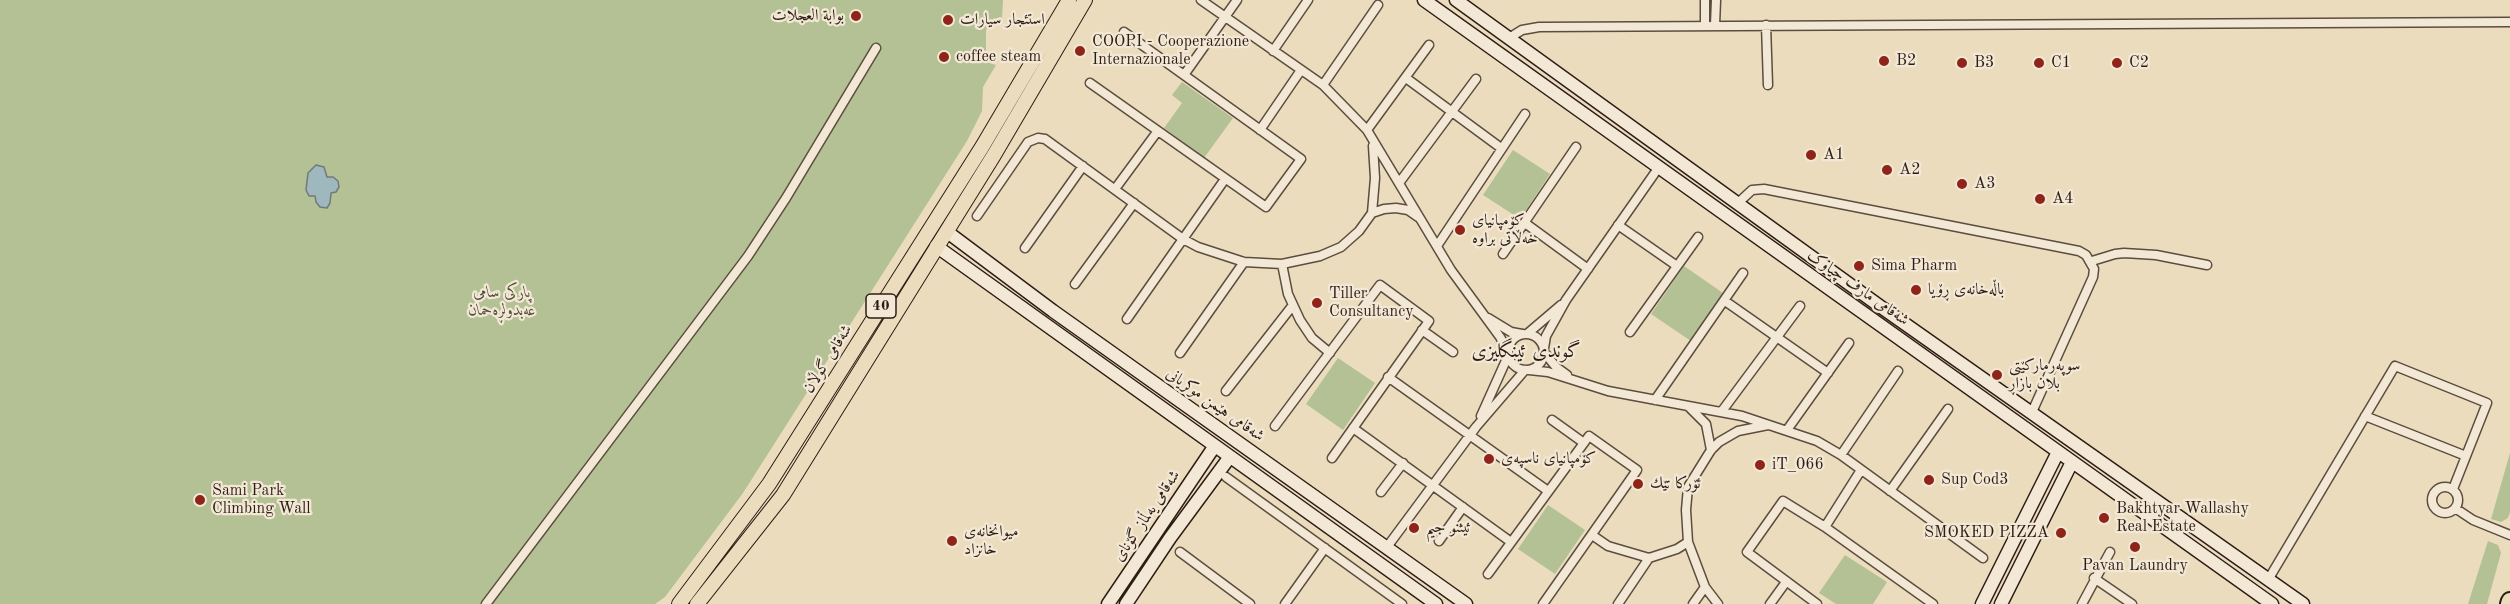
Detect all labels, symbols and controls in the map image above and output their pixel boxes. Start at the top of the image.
place label: بوابة العجلات [772,6,844,26]
marker: بوابة العجلات [849,9,863,23]
place label: استئجار سيارات [960,10,1045,30]
marker: استئجار سيارات [941,13,955,27]
place label: COOPI - Cooperazione Internazionale [1092,32,1249,70]
marker: COOPI - Cooperazione Internazionale [1073,44,1087,58]
place label: coffee steam [956,47,1041,67]
marker: coffee steam [937,50,951,64]
place label: B2 [1896,51,1916,71]
place label: B3 [1974,53,1994,73]
place label: C1 [2051,53,2071,73]
place label: C2 [2129,53,2149,73]
marker: B2 [1877,54,1891,68]
marker: B3 [1955,56,1969,70]
marker: C1 [2032,56,2046,70]
marker: C2 [2110,56,2124,70]
place label: A1 [1823,145,1845,165]
marker: A1 [1804,148,1818,162]
place label: A2 [1899,160,1921,180]
marker: A2 [1880,163,1894,177]
place label: A3 [1974,174,1996,194]
marker: A3 [1955,177,1969,191]
place label: A4 [2052,189,2074,209]
marker: A4 [2033,192,2047,206]
place label: کۆمپانیای خەڵاتی براوە [1472,211,1538,249]
marker: کۆمپانیای خەڵاتی براوە [1453,223,1467,237]
street label: شەقامی مارف چیاوک [1803,246,1913,330]
place label: Sima Pharm [1871,256,1957,276]
marker: Sima Pharm [1852,259,1866,273]
place label: باڵەخانەی ڕۆیا [1928,280,2004,300]
park label: پارکی سامی عەبدولڕەحمان [468,283,536,321]
marker: باڵەخانەی ڕۆیا [1909,283,1923,297]
place label: Tiller Consultancy [1329,284,1414,322]
road number: 40 [866,294,896,318]
marker: Tiller Consultancy [1310,296,1324,310]
street label: شەقامی گوڵان [799,321,857,397]
district label: گوندی ئینگلیزی [1471,340,1581,364]
place label: سوپەرمارکێتی بلان بازاڕ [2009,356,2080,394]
street label: شەقامی هێمن موکریانی [1162,364,1268,446]
marker: سوپەرمارکێتی بلان بازاڕ [1990,368,2004,382]
place label: کۆمپانیای ناسپەی [1501,449,1596,469]
marker: کۆمپانیای ناسپەی [1482,452,1496,466]
place label: iT_066 [1772,455,1824,475]
marker: iT_066 [1753,458,1767,472]
street label: شەقامی یەڵماز گۆنای [1109,467,1185,565]
place label: Sup Cod3 [1941,470,2009,490]
marker: Sup Cod3 [1922,473,1936,487]
place label: ئۆركا تێك [1650,474,1700,494]
marker: ئۆركا تێك [1631,477,1645,491]
place label: Sami Park Climbing Wall [212,481,311,519]
marker: Sami Park Climbing Wall [193,493,207,507]
place label: Bakhtyar Wallashy Real Estate [2116,499,2249,537]
marker: Bakhtyar Wallashy Real Estate [2097,511,2111,525]
place label: ئيثنو جيم [1426,518,1471,538]
marker: ئيثنو جيم [1407,521,1421,535]
place label: میوانخانەی خانزاد [964,522,1018,560]
place label: SMOKED PIZZA [1924,523,2049,543]
marker: SMOKED PIZZA [2054,526,2068,540]
marker: میوانخانەی خانزاد [945,534,959,548]
marker: Pavan Laundry [2128,540,2142,554]
place label: Pavan Laundry [2082,556,2188,576]

